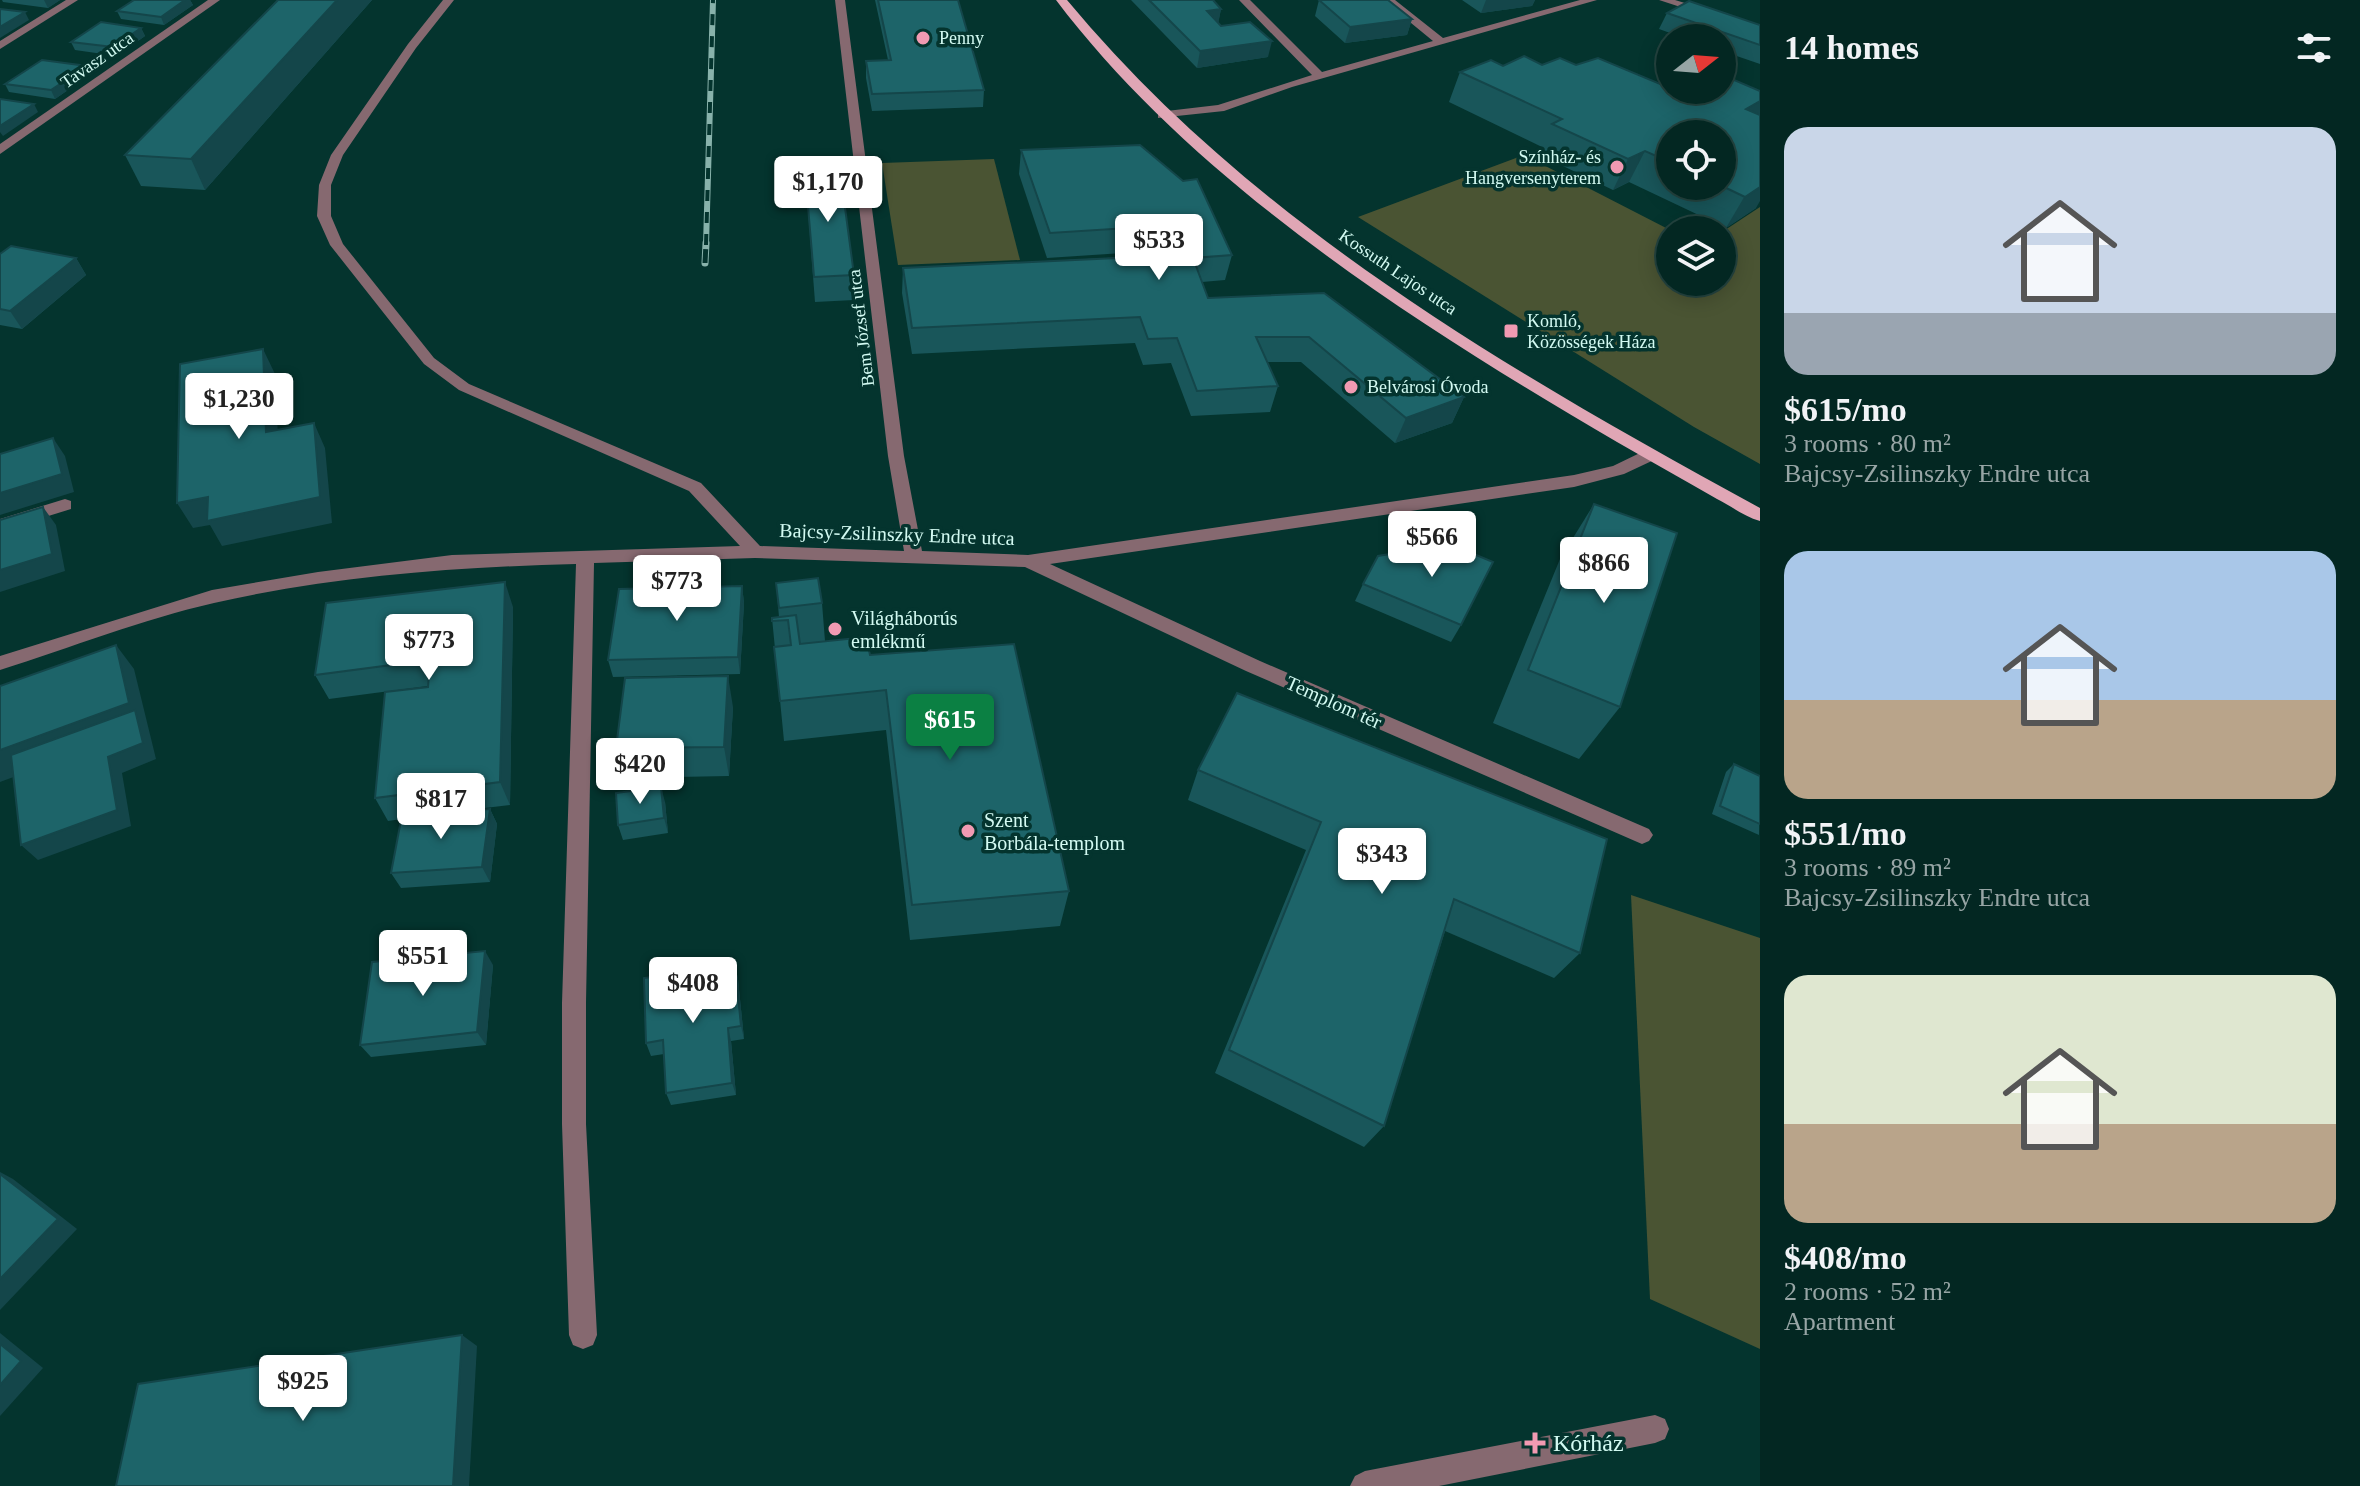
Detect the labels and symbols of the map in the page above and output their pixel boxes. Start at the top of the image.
north arrow [1656,24,1736,104]
street label: Tavasz utca [57,28,137,92]
place label: Penny [939,28,984,48]
marker: Penny [914,29,932,47]
place label: Színház- és Hangversenyterem [1465,147,1601,188]
pin: $1,170 [763,156,893,224]
marker: Színház- és Hangversenyterem [1608,158,1626,176]
pin: $533 [1112,214,1206,282]
street label: Kossuth Lajos utca [1335,225,1461,319]
street label: Bem József utca [844,268,878,388]
place label: Komló, Közösségek Háza [1527,311,1655,352]
marker: Komló, Közösségek Háza [1502,322,1520,340]
pin: $1,230 [174,373,304,441]
place label: Belvárosi Óvoda [1367,376,1488,397]
marker: Belvárosi Óvoda [1342,378,1360,396]
pin: $566 [1385,511,1479,579]
street label: Bajcsy-Zsilinszky Endre utca [779,519,1015,550]
pin: $866 [1557,537,1651,605]
pin: $773 [630,555,724,623]
place label: Világháborús emlékmű [851,607,958,652]
pin: $773 [382,614,476,682]
marker: Világháborús emlékmű [826,620,844,638]
street label: Templom tér [1282,671,1386,734]
pin: $615 [903,694,997,762]
pin: $420 [593,738,687,806]
pin: $817 [394,773,488,841]
place label: Szent Borbála-templom [984,809,1126,855]
marker: Szent Borbála-templom [959,822,977,840]
pin: $343 [1335,828,1429,896]
pin: $551 [376,930,470,998]
pin: $408 [646,957,740,1025]
pin: $925 [256,1355,350,1423]
place label: Kórház [1553,1430,1624,1456]
marker: Kórház [1524,1432,1546,1454]

